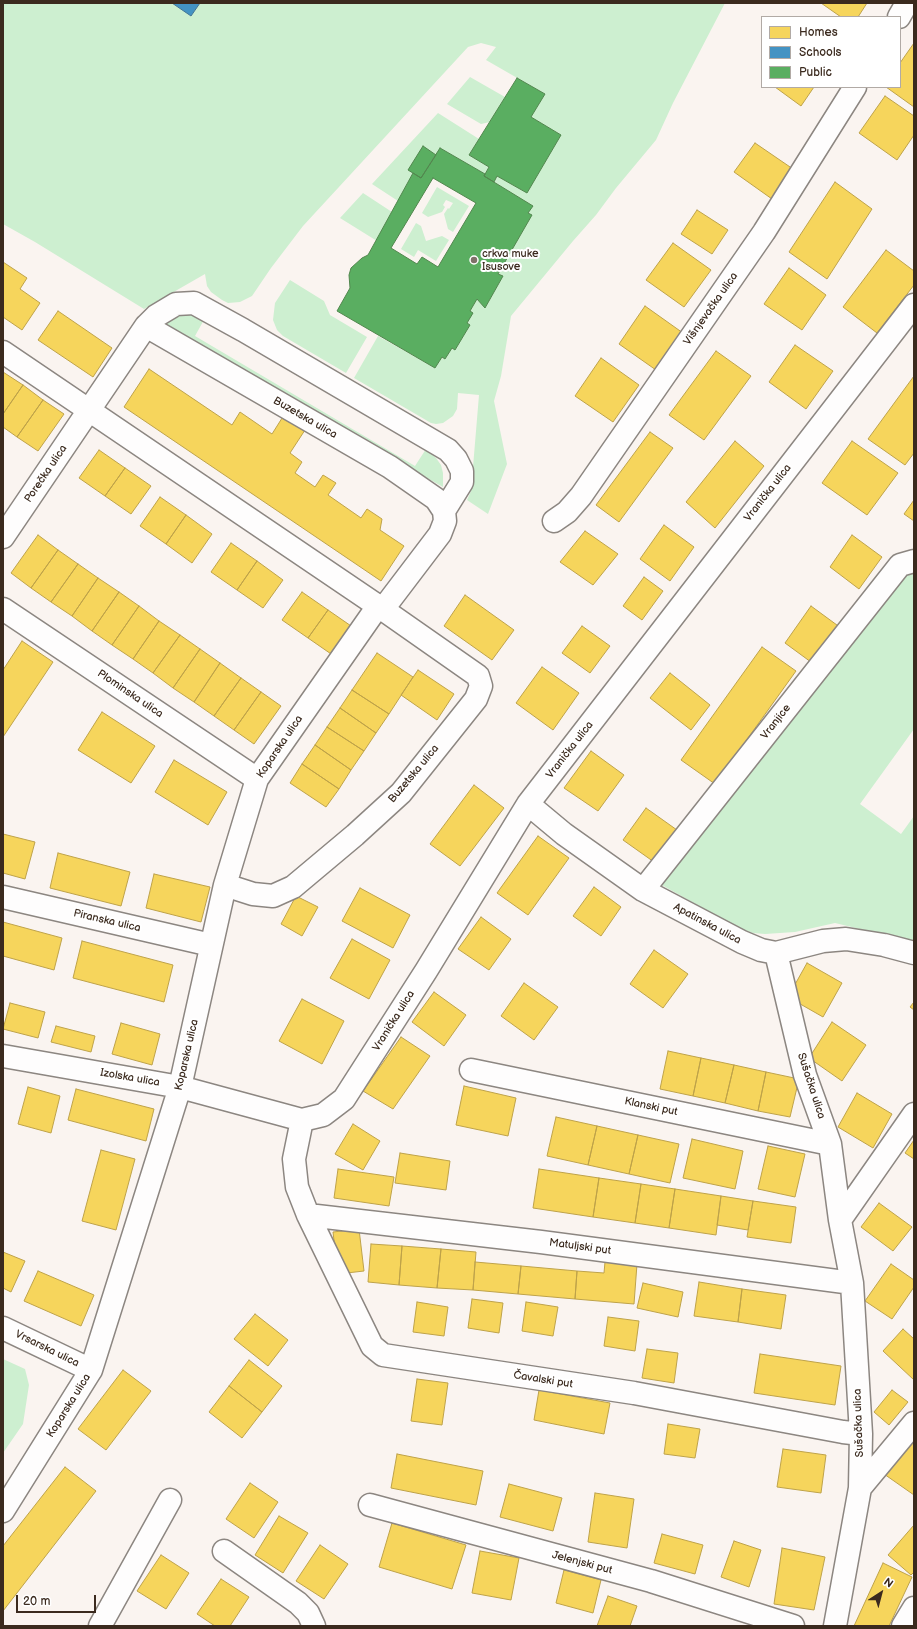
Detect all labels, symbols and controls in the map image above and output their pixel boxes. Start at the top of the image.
legend [761,16,901,88]
text: Homes [799,25,838,40]
text: Schools [799,45,842,60]
text: Public [799,65,832,80]
place label: crkva muke Isusove [482,247,538,273]
marker: crkva muke Isusove [469,255,479,265]
street label: Višnjevačka ulica [681,270,741,348]
street label: Buzetska ulica [271,394,339,442]
street label: Porečka ulica [22,443,70,505]
street label: Vranička ulica [742,462,794,524]
street label: Plominska ulica [95,667,165,721]
street label: Vranjice [758,702,794,742]
street label: Koparska ulica [254,713,306,781]
street label: Vranička ulica [544,719,596,781]
street label: Buzetska ulica [386,742,442,806]
street label: Apatinska ulica [671,901,743,947]
street label: Piranska ulica [72,907,142,935]
street label: Vranička ulica [370,988,418,1054]
street label: Koparska ulica [172,1018,202,1092]
street label: Sušačka ulica [794,1051,828,1121]
street label: Izolska ulica [99,1066,161,1090]
street label: Klanski put [623,1095,679,1119]
street label: Matuljski put [548,1236,612,1258]
street label: Vrsarska ulica [13,1328,81,1370]
street label: Čavalski put [512,1369,574,1391]
street label: Koparska ulica [44,1372,94,1440]
street label: Sušačka ulica [851,1388,867,1458]
street label: Jelenjski put [550,1549,614,1577]
north arrow [861,1573,901,1613]
text: N [881,1575,896,1591]
scale bar [18,1587,98,1613]
text: 20 m [23,1594,50,1609]

